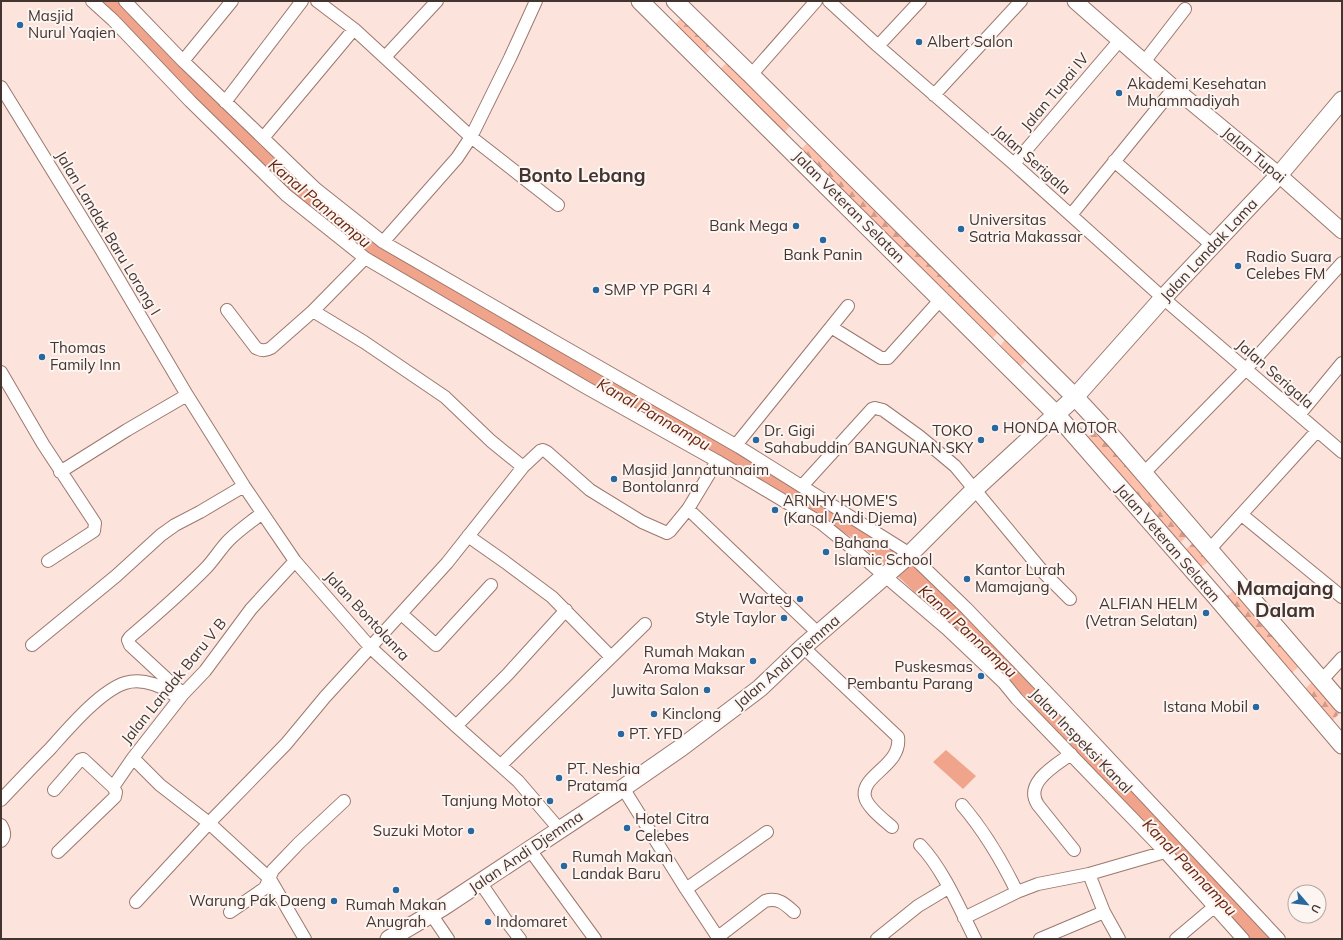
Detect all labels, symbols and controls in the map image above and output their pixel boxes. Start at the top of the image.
place label: Masjid Nurul Yaqien [28,6,116,42]
marker: Masjid Nurul Yaqien [15,20,25,30]
place label: Albert Salon [927,32,1013,51]
marker: Albert Salon [914,37,924,47]
street label: Jalan Tupai IV [1017,49,1093,134]
place label: Akademi Kesehatan Muhammadiyah [1127,74,1266,110]
marker: Akademi Kesehatan Muhammadiyah [1114,88,1124,98]
street label: Jalan Serigala [990,121,1075,198]
street label: Jalan Tupai [1219,122,1290,187]
street label: Jalan Landak Baru Lorong I [52,147,165,318]
street label: Jalan Veteran Selatan [789,147,909,267]
water label: Kanal Pannampu [265,154,375,252]
district label: Bonto Lebang [518,163,646,187]
street label: Jalan Landak Lama [1156,194,1261,305]
place label: Universitas Satria Makassar [969,210,1083,246]
place label: Bank Mega [709,216,788,235]
marker: Bank Mega [791,221,801,231]
marker: Universitas Satria Makassar [956,224,966,234]
marker: Bank Panin [818,235,828,245]
place label: Bank Panin [783,245,863,264]
place label: Radio Suara Celebes FM [1246,247,1332,283]
marker: Radio Suara Celebes FM [1233,261,1243,271]
place label: SMP YP PGRI 4 [604,280,711,299]
marker: SMP YP PGRI 4 [591,285,601,295]
street label: Jalan Serigala [1233,335,1318,412]
place label: Thomas Family Inn [50,338,121,374]
marker: Thomas Family Inn [37,352,47,362]
water label: Kanal Pannampu [594,373,714,455]
place label: HONDA MOTOR [1003,418,1117,437]
place label: Dr. Gigi Sahabuddin [764,421,848,457]
place label: TOKO BANGUNAN SKY [854,421,974,457]
marker: HONDA MOTOR [990,423,1000,433]
marker: Dr. Gigi Sahabuddin [751,435,761,445]
marker: TOKO BANGUNAN SKY [976,435,986,445]
place label: Masjid Jannatunnaim Bontolanra [622,460,769,496]
marker: Masjid Jannatunnaim Bontolanra [609,474,619,484]
street label: Jalan Veteran Selatan [1112,480,1225,606]
place label: ARNHY HOME'S (Kanal Andi Djema) [783,491,918,527]
marker: ARNHY HOME'S (Kanal Andi Djema) [770,505,780,515]
place label: Bahana Islamic School [834,533,932,569]
marker: Bahana Islamic School [821,547,831,557]
place label: Kantor Lurah Mamajang [975,560,1065,596]
street label: Jalan Bontolanra [321,567,414,665]
marker: Kantor Lurah Mamajang [962,574,972,584]
district label: Mamajang Dalam [1236,576,1334,622]
water label: Kanal Pannampu [915,580,1021,682]
place label: Warteg [739,589,792,608]
marker: Warteg [795,594,805,604]
place label: ALFIAN HELM (Vetran Selatan) [1085,594,1198,630]
place label: Style Taylor [695,608,777,627]
marker: ALFIAN HELM (Vetran Selatan) [1201,608,1211,618]
street label: Jalan Andi Djemma [730,611,843,713]
marker: Style Taylor [779,613,789,623]
street label: Jalan Landak Baru V B [117,614,230,748]
place label: Rumah Makan Aroma Maksar [643,642,746,678]
marker: Rumah Makan Aroma Maksar [748,656,758,666]
place label: Puskesmas Pembantu Parang [847,657,973,693]
marker: Puskesmas Pembantu Parang [976,671,986,681]
place label: Juwita Salon [611,680,699,699]
street label: Jalan Inspeksi Kanal [1026,684,1136,797]
marker: Juwita Salon [702,685,712,695]
place label: Istana Mobil [1163,697,1248,716]
marker: Istana Mobil [1251,702,1261,712]
place label: Kinclong [662,704,721,723]
marker: Kinclong [649,709,659,719]
place label: PT. YFD [629,724,683,743]
marker: PT. YFD [616,729,626,739]
place label: PT. Neshia Pratama [567,759,640,795]
marker: PT. Neshia Pratama [554,773,564,783]
place label: Tanjung Motor [442,791,543,810]
marker: Tanjung Motor [545,796,555,806]
street label: Jalan Andi Djemma [465,806,586,897]
place label: Hotel Citra Celebes [635,809,709,845]
water label: Kanal Pannampu [1138,814,1242,920]
place label: Suzuki Motor [373,821,464,840]
marker: Hotel Citra Celebes [622,823,632,833]
marker: Suzuki Motor [466,826,476,836]
place label: Rumah Makan Landak Baru [572,847,673,883]
marker: Rumah Makan Landak Baru [559,861,569,871]
north arrow [1287,884,1327,924]
marker: Rumah Makan Anugrah [391,885,401,895]
place label: Warung Pak Daeng [189,891,326,910]
place label: Rumah Makan Anugrah [345,895,447,931]
marker: Warung Pak Daeng [329,896,339,906]
text: U [1308,902,1324,916]
place label: Indomaret [496,912,567,931]
marker: Indomaret [483,917,493,927]

